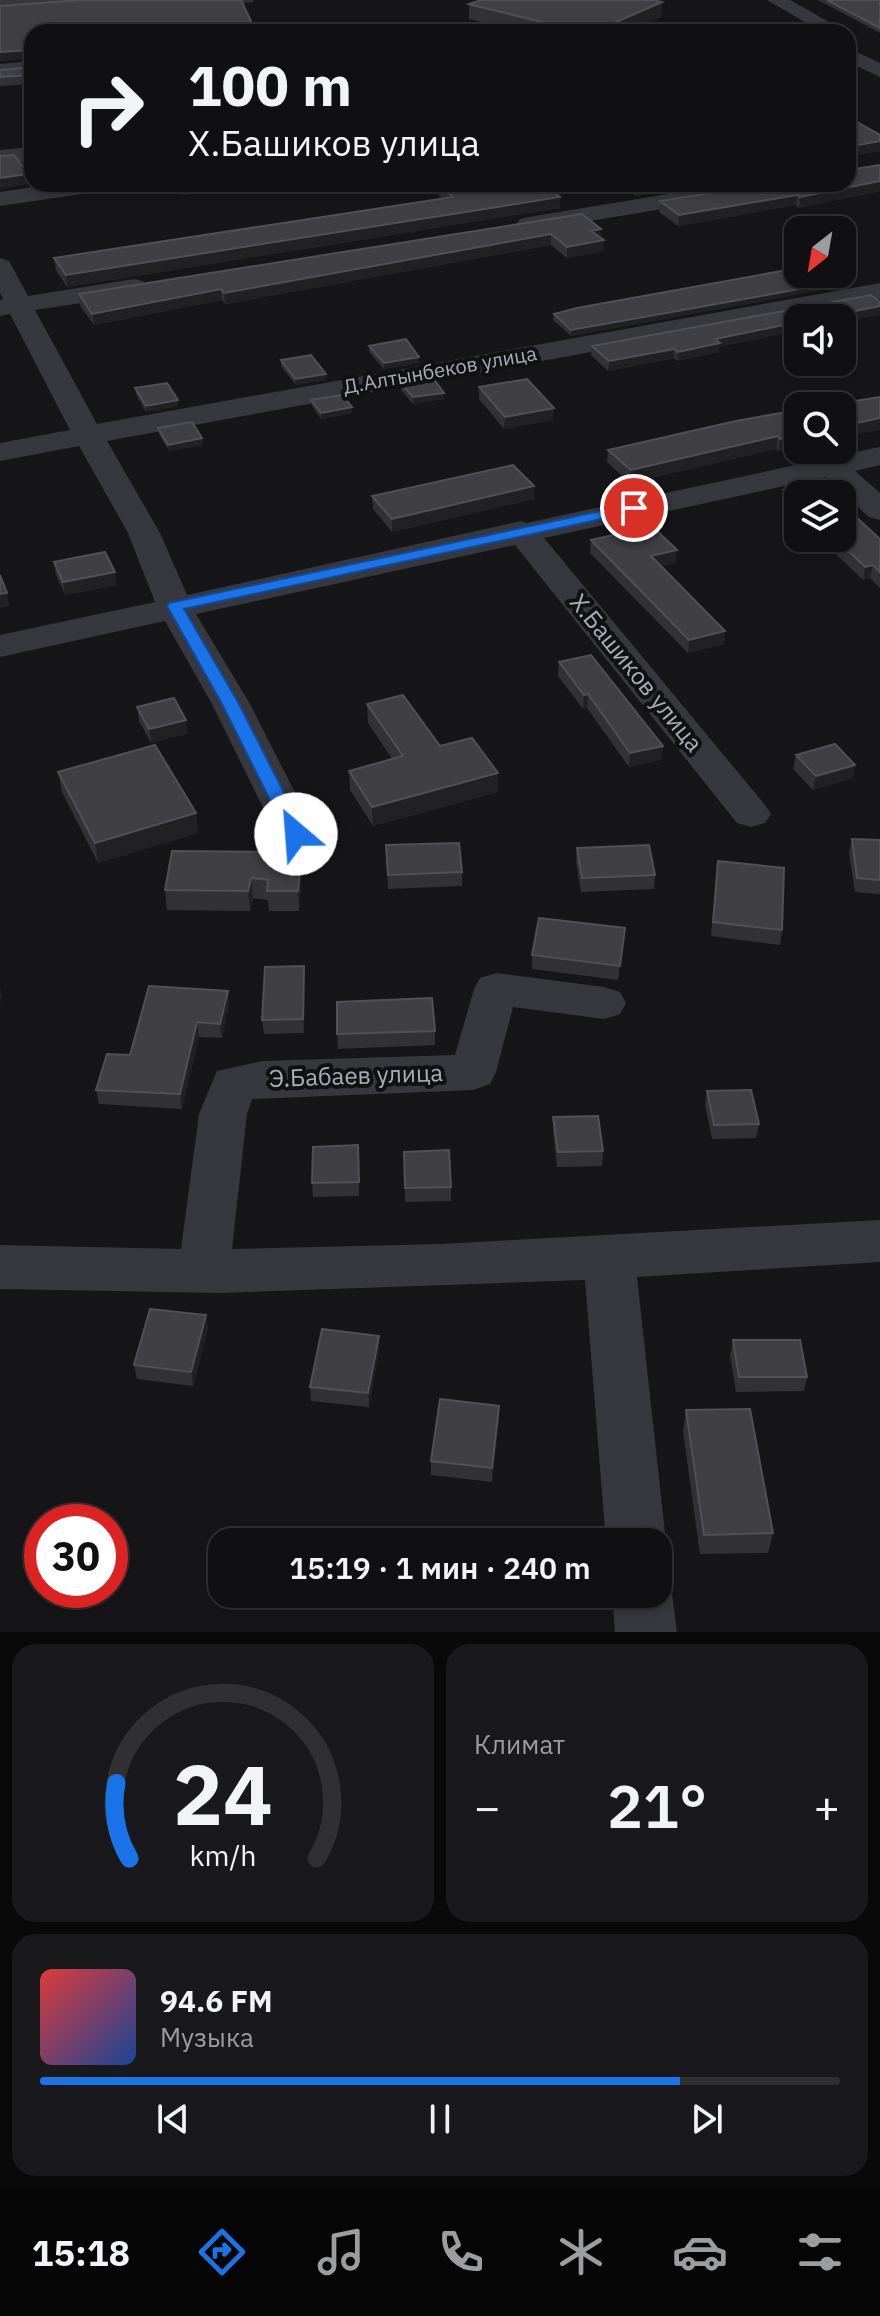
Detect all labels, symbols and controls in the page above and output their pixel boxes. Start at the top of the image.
text: 100 m [188,49,352,121]
icon: right [56,56,160,160]
text: Х.Башиков улица [188,119,480,166]
north arrow [784,216,856,288]
map controls [784,216,856,552]
button: sound [784,304,856,376]
street label: Д.Алтынбеков улица [341,339,539,400]
button: search [784,392,856,464]
pin [600,474,668,542]
button: layers [784,480,856,552]
icon: arrive [612,486,656,530]
street label: Х.Башиков улица [563,587,711,758]
position arrow [254,792,338,876]
street label: Э.Бабаев улица [268,1056,444,1094]
speed limit sign: 30 [24,1504,128,1608]
text: 15:19 · 1 мин · 240 m [289,1548,591,1587]
text: Климат [474,1727,565,1761]
text: 24 [173,1740,273,1848]
text: 21° [607,1766,707,1845]
text: − [474,1778,500,1835]
text: + [814,1778,840,1835]
text: km/h [189,1837,257,1874]
text: 94.6 FM [160,1981,273,2020]
text: Музыка [160,2020,254,2054]
icon: previous [151,2097,195,2141]
icon: pause [418,2097,462,2141]
icon: next [685,2097,729,2141]
icon: directions [194,2224,250,2280]
icon: music [313,2224,369,2280]
icon: phone [433,2224,489,2280]
icon: climate [553,2224,609,2280]
icon: car [672,2224,728,2280]
icon: filters [792,2224,848,2280]
text: 15:18 [32,2229,130,2276]

